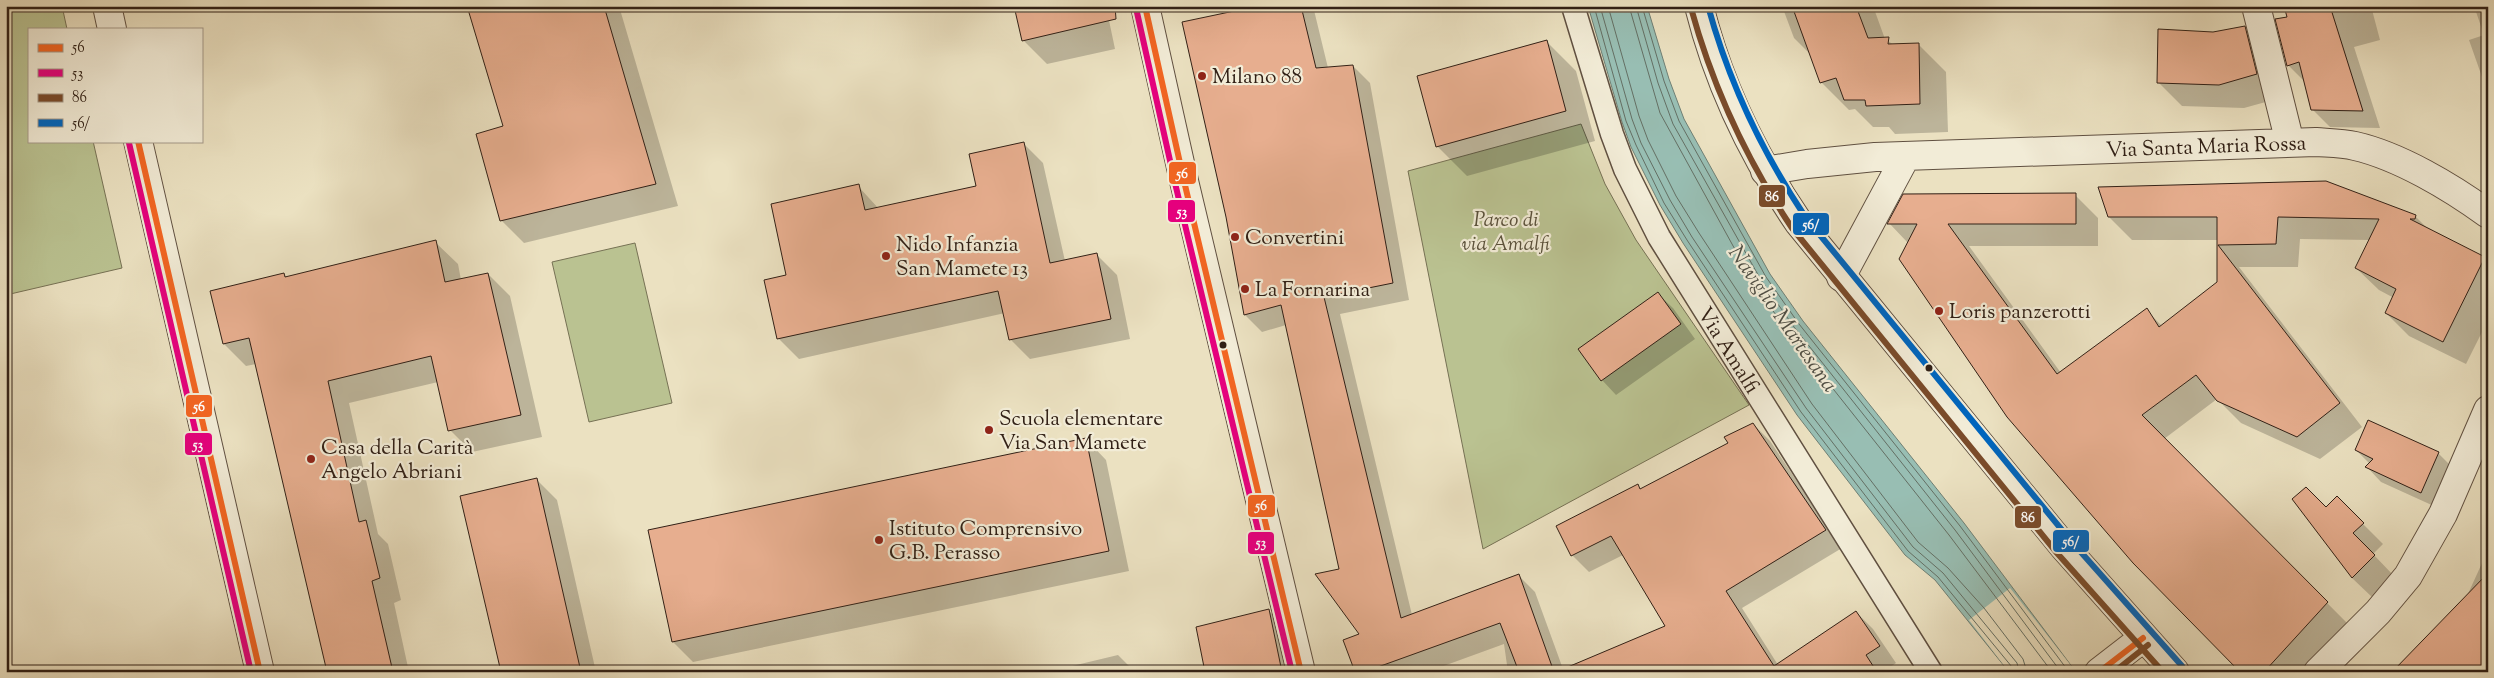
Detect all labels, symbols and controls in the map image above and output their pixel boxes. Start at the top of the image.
legend [28,28,202,142]
text: 56 [71,38,85,59]
place label: Milano 88 [1212,63,1302,93]
text: 53 [71,64,83,85]
marker: Milano 88 [1196,70,1208,82]
text: 86 [72,88,87,109]
text: 56/ [71,114,90,135]
street label: Via Santa Maria Rossa [2105,130,2307,166]
line badge: 56 [1168,161,1197,185]
text: 56 [1175,165,1188,185]
line badge: 86 [1758,184,1786,208]
text: 86 [1765,188,1779,208]
line badge: 53 [1167,199,1196,223]
text: 53 [1176,203,1188,223]
park label: Parco di via Amalfi [1462,206,1550,260]
line badge: 56/ [1792,212,1830,236]
text: 56/ [1802,216,1820,236]
place label: Convertini [1245,224,1344,254]
place label: Nido Infanzia San Mamete 13 [896,231,1028,285]
marker: Convertini [1229,231,1241,243]
water label: Naviglio Martesana [1719,240,1844,400]
marker: Nido Infanzia San Mamete 13 [880,250,892,262]
place label: La Fornarina [1255,276,1371,306]
marker: La Fornarina [1239,283,1251,295]
place label: Loris panzerotti [1949,298,2091,328]
street label: Via Amalfi [1689,302,1766,400]
marker: Loris panzerotti [1933,305,1945,317]
unlabelled marker [1218,340,1228,350]
unlabelled marker [1924,363,1934,373]
line badge: 56 [185,394,213,418]
text: 56 [192,398,205,418]
place label: Scuola elementare Via San Mamete [999,405,1163,459]
marker: Scuola elementare Via San Mamete [983,424,995,436]
line badge: 53 [184,432,213,456]
place label: Casa della Carità Angelo Abriani [321,434,474,488]
text: 53 [192,436,204,456]
marker: Casa della Carità Angelo Abriani [305,453,317,465]
line badge: 56 [1247,494,1276,518]
text: 56 [1254,497,1267,517]
line badge: 86 [2014,505,2042,529]
text: 86 [2021,509,2035,529]
place label: Istituto Comprensivo G.B. Perasso [889,515,1082,569]
line badge: 56/ [2052,529,2090,553]
line badge: 53 [1247,531,1275,555]
text: 56/ [2062,533,2080,553]
marker: Istituto Comprensivo G.B. Perasso [873,534,885,546]
text: 53 [1255,534,1267,554]

